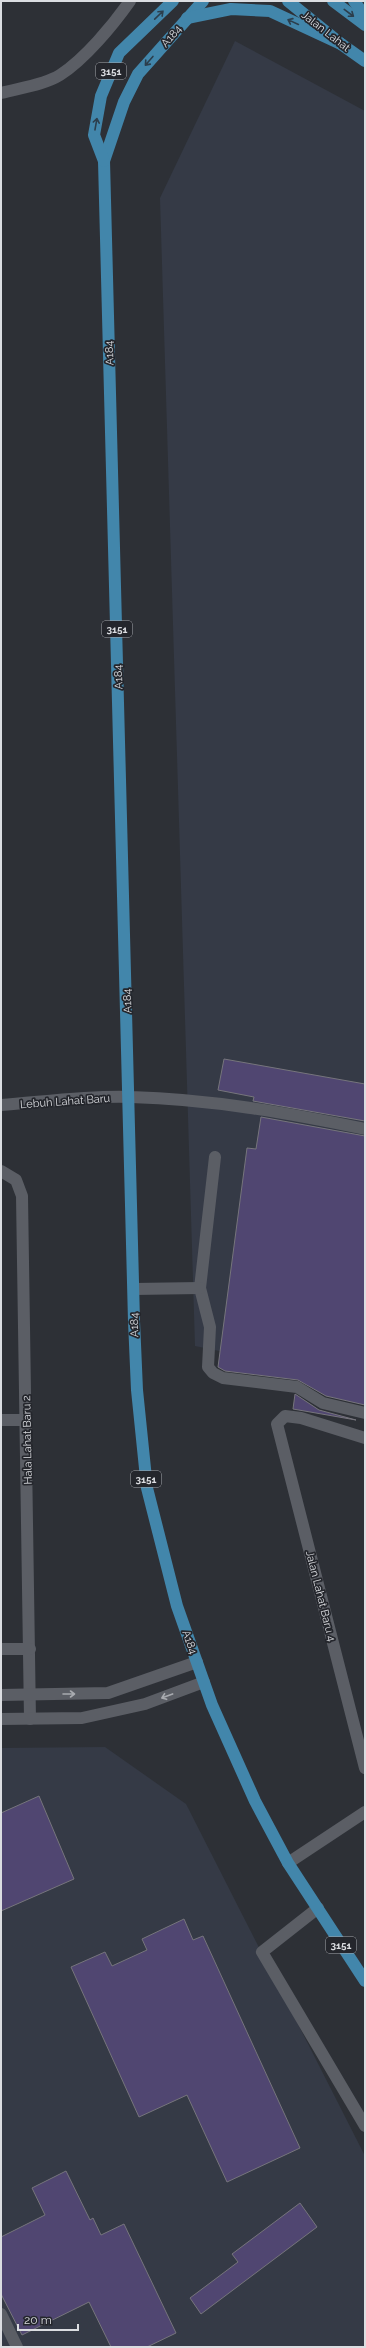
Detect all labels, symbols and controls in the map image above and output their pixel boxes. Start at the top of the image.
street label: Jalan Lahat [299,8,353,55]
one-way arrow [343,9,354,17]
one-way arrow [154,10,164,20]
one-way arrow [287,18,299,25]
street label: A184 [158,23,184,50]
one-way arrow [144,56,154,66]
road number: 3151 [96,63,126,79]
one-way arrow [92,118,100,131]
street label: A184 [103,340,116,366]
road number: 3151 [102,621,132,637]
street label: A184 [112,664,125,690]
street label: A184 [121,988,134,1014]
street label: Lebuh Lahat Baru [20,1092,111,1111]
street label: A184 [128,1313,141,1337]
street label: Hala Lahat Baru 2 [20,1395,35,1485]
road number: 3151 [131,1471,161,1487]
street label: Jalan Lahat Baru 4 [303,1549,338,1643]
street label: A184 [179,1628,200,1656]
one-way arrow [62,1690,75,1698]
one-way arrow [162,1692,174,1700]
road number: 3151 [326,1937,356,1953]
scale bar [18,2306,78,2332]
text: 20 m [24,2313,52,2327]

